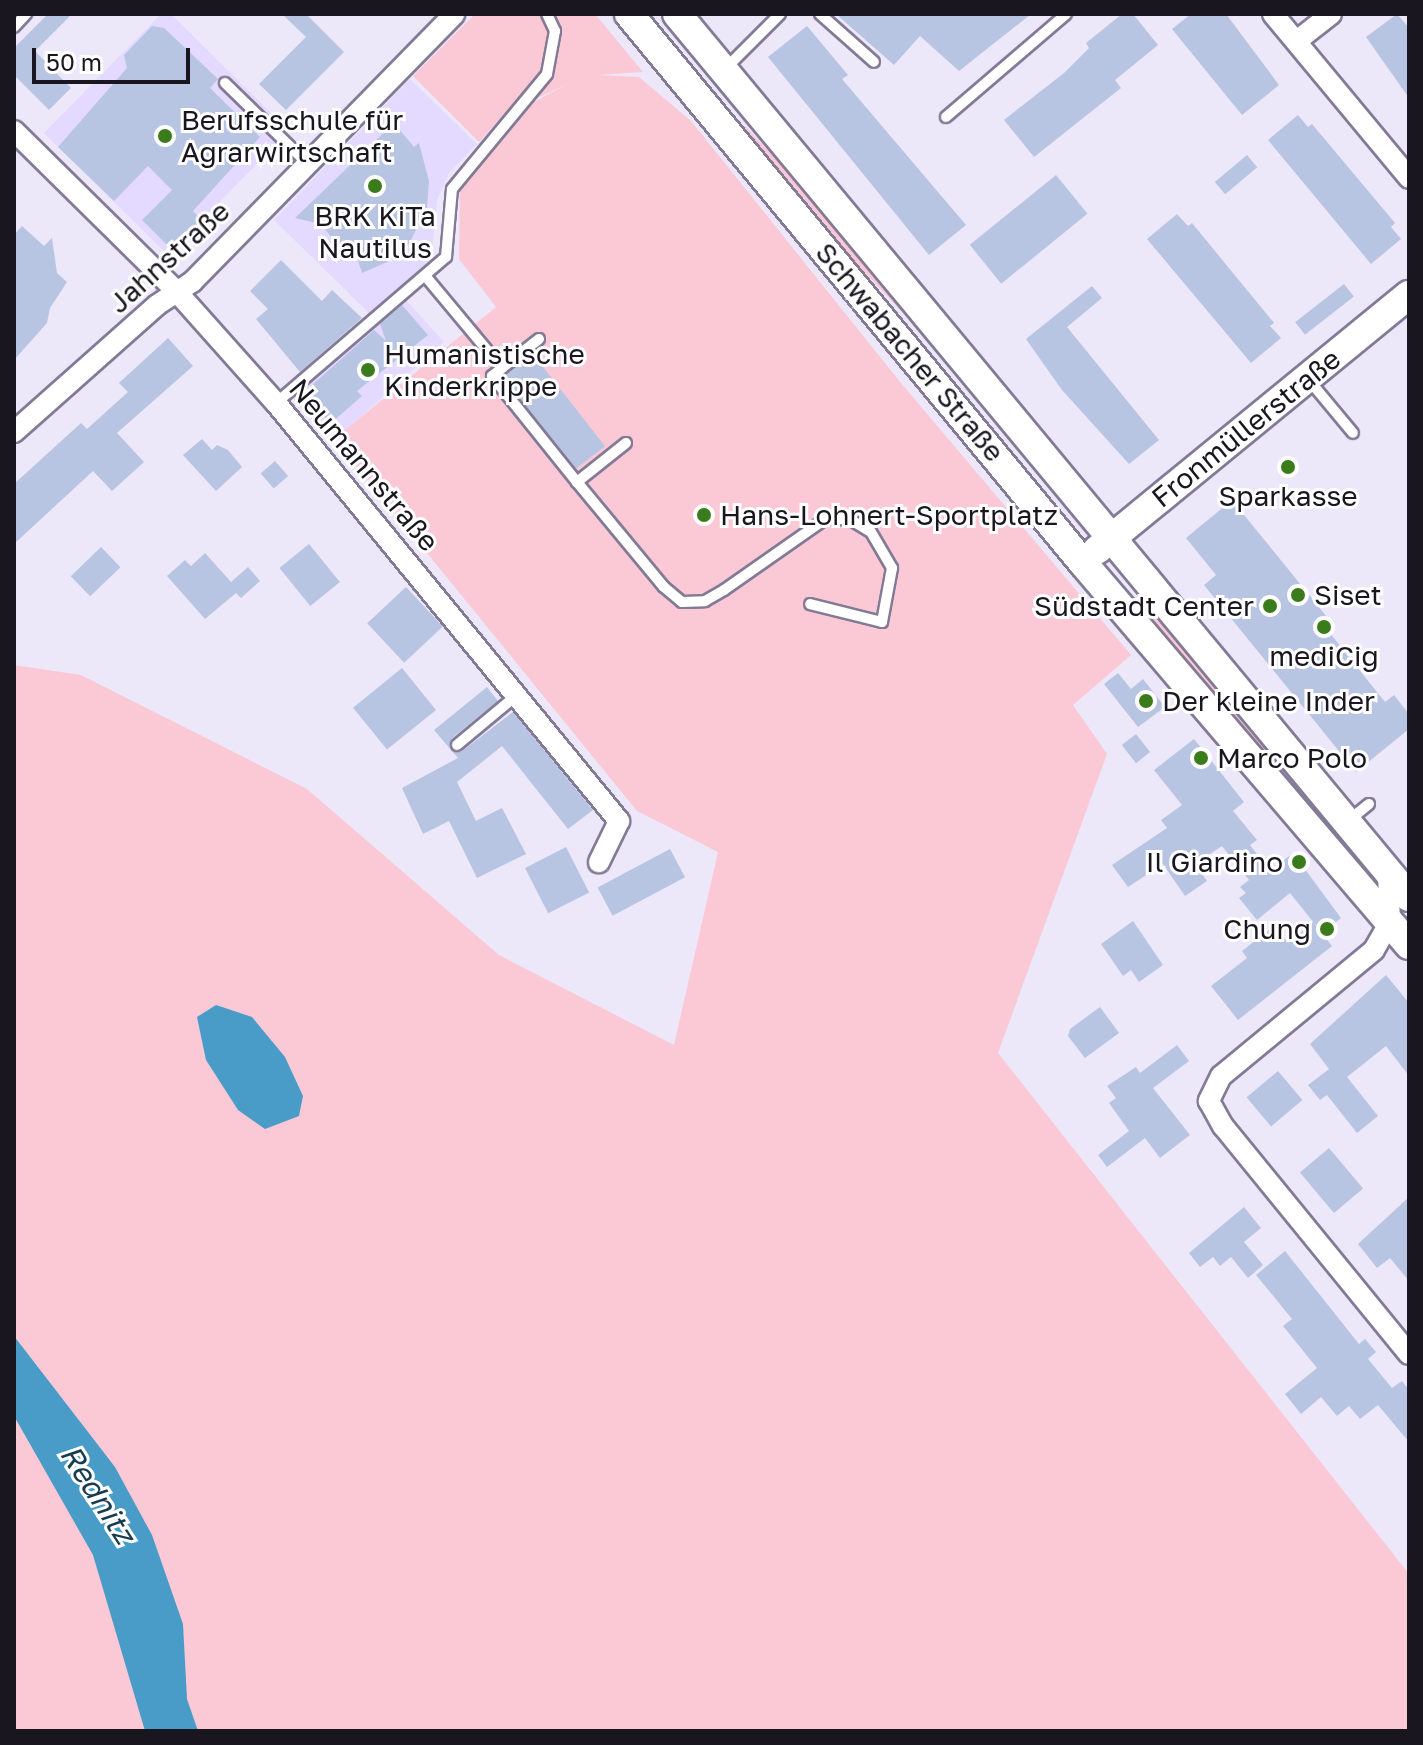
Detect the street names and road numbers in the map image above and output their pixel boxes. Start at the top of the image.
street label: Jahnstraße [102,194,236,320]
street label: Schwabacher Straße [809,236,1011,468]
street label: Fronmüllerstraße [1145,342,1347,514]
street label: Neumannstraße [282,372,446,558]

